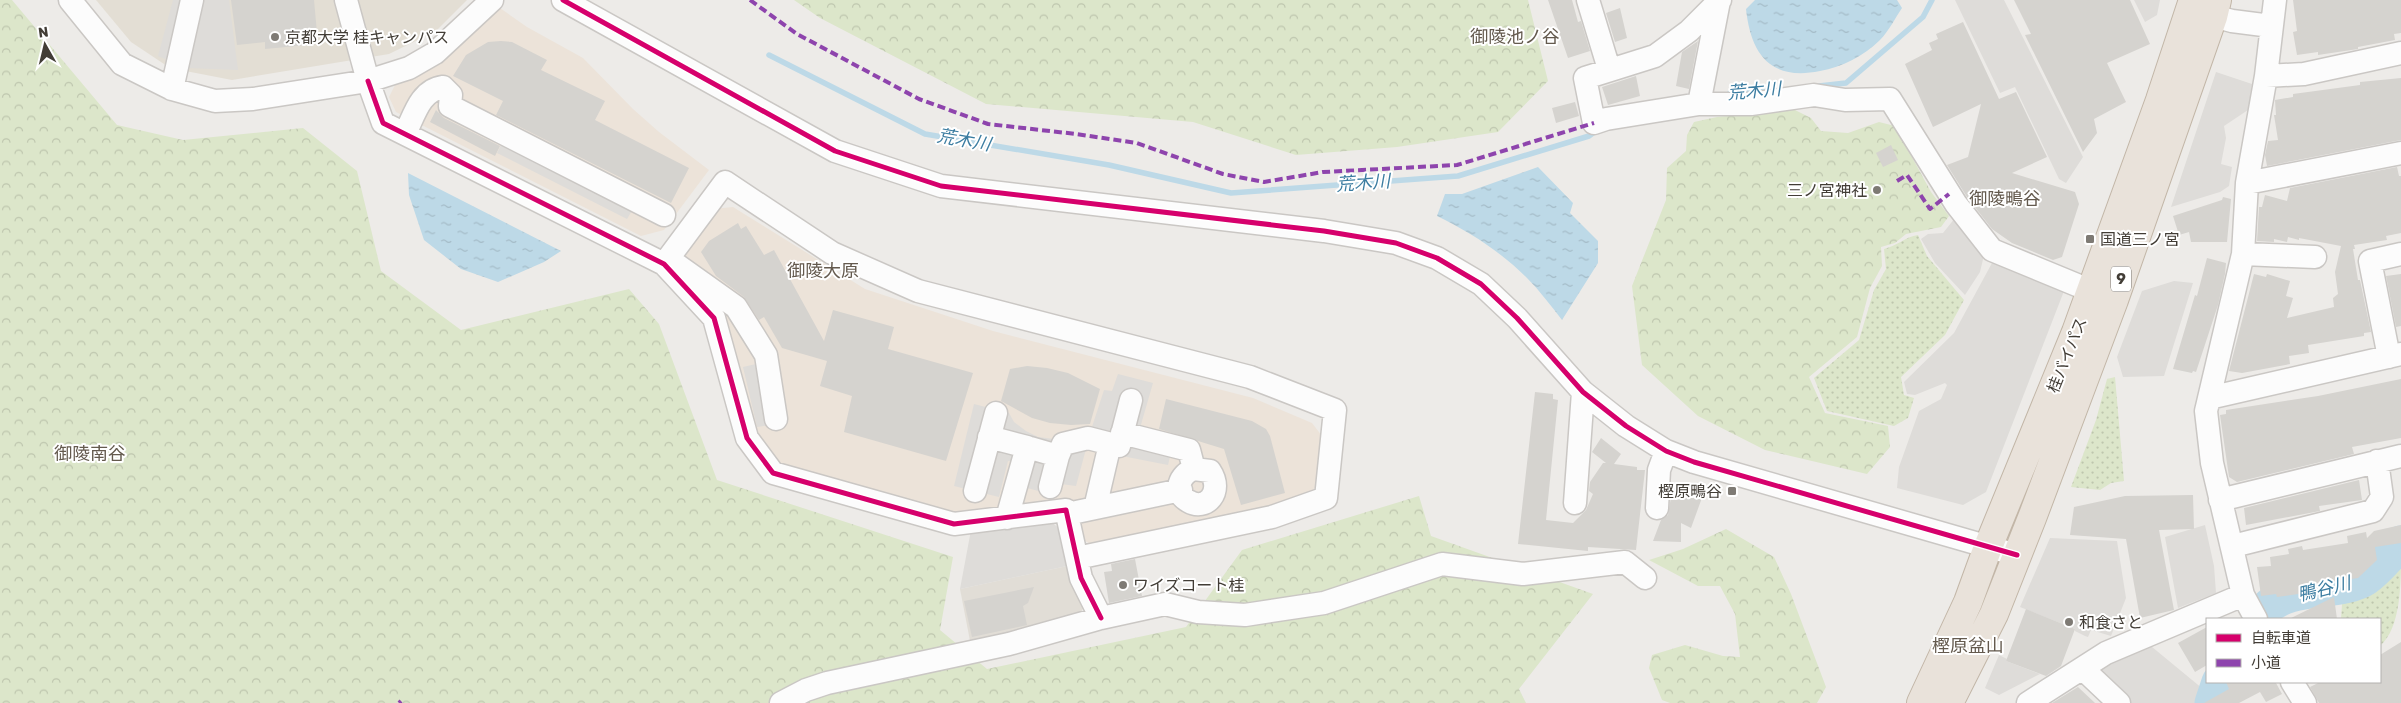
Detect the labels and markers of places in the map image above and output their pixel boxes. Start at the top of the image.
place label: 京都大学 桂キャンパス [285,28,449,47]
marker: 京都大学 桂キャンパス [269,31,281,43]
place label: 三ノ宮神社 [1787,181,1867,200]
marker: 三ノ宮神社 [1871,184,1883,196]
place label: 国道三ノ宮 [2100,230,2180,249]
marker: 国道三ノ宮 [2084,233,2096,245]
place label: 樫原鴫谷 [1658,482,1722,501]
marker: 樫原鴫谷 [1726,485,1738,497]
place label: ワイズコート桂 [1133,576,1245,595]
marker: ワイズコート桂 [1117,579,1129,591]
place label: 和食さと [2079,613,2143,632]
marker: 和食さと [2063,616,2075,628]

